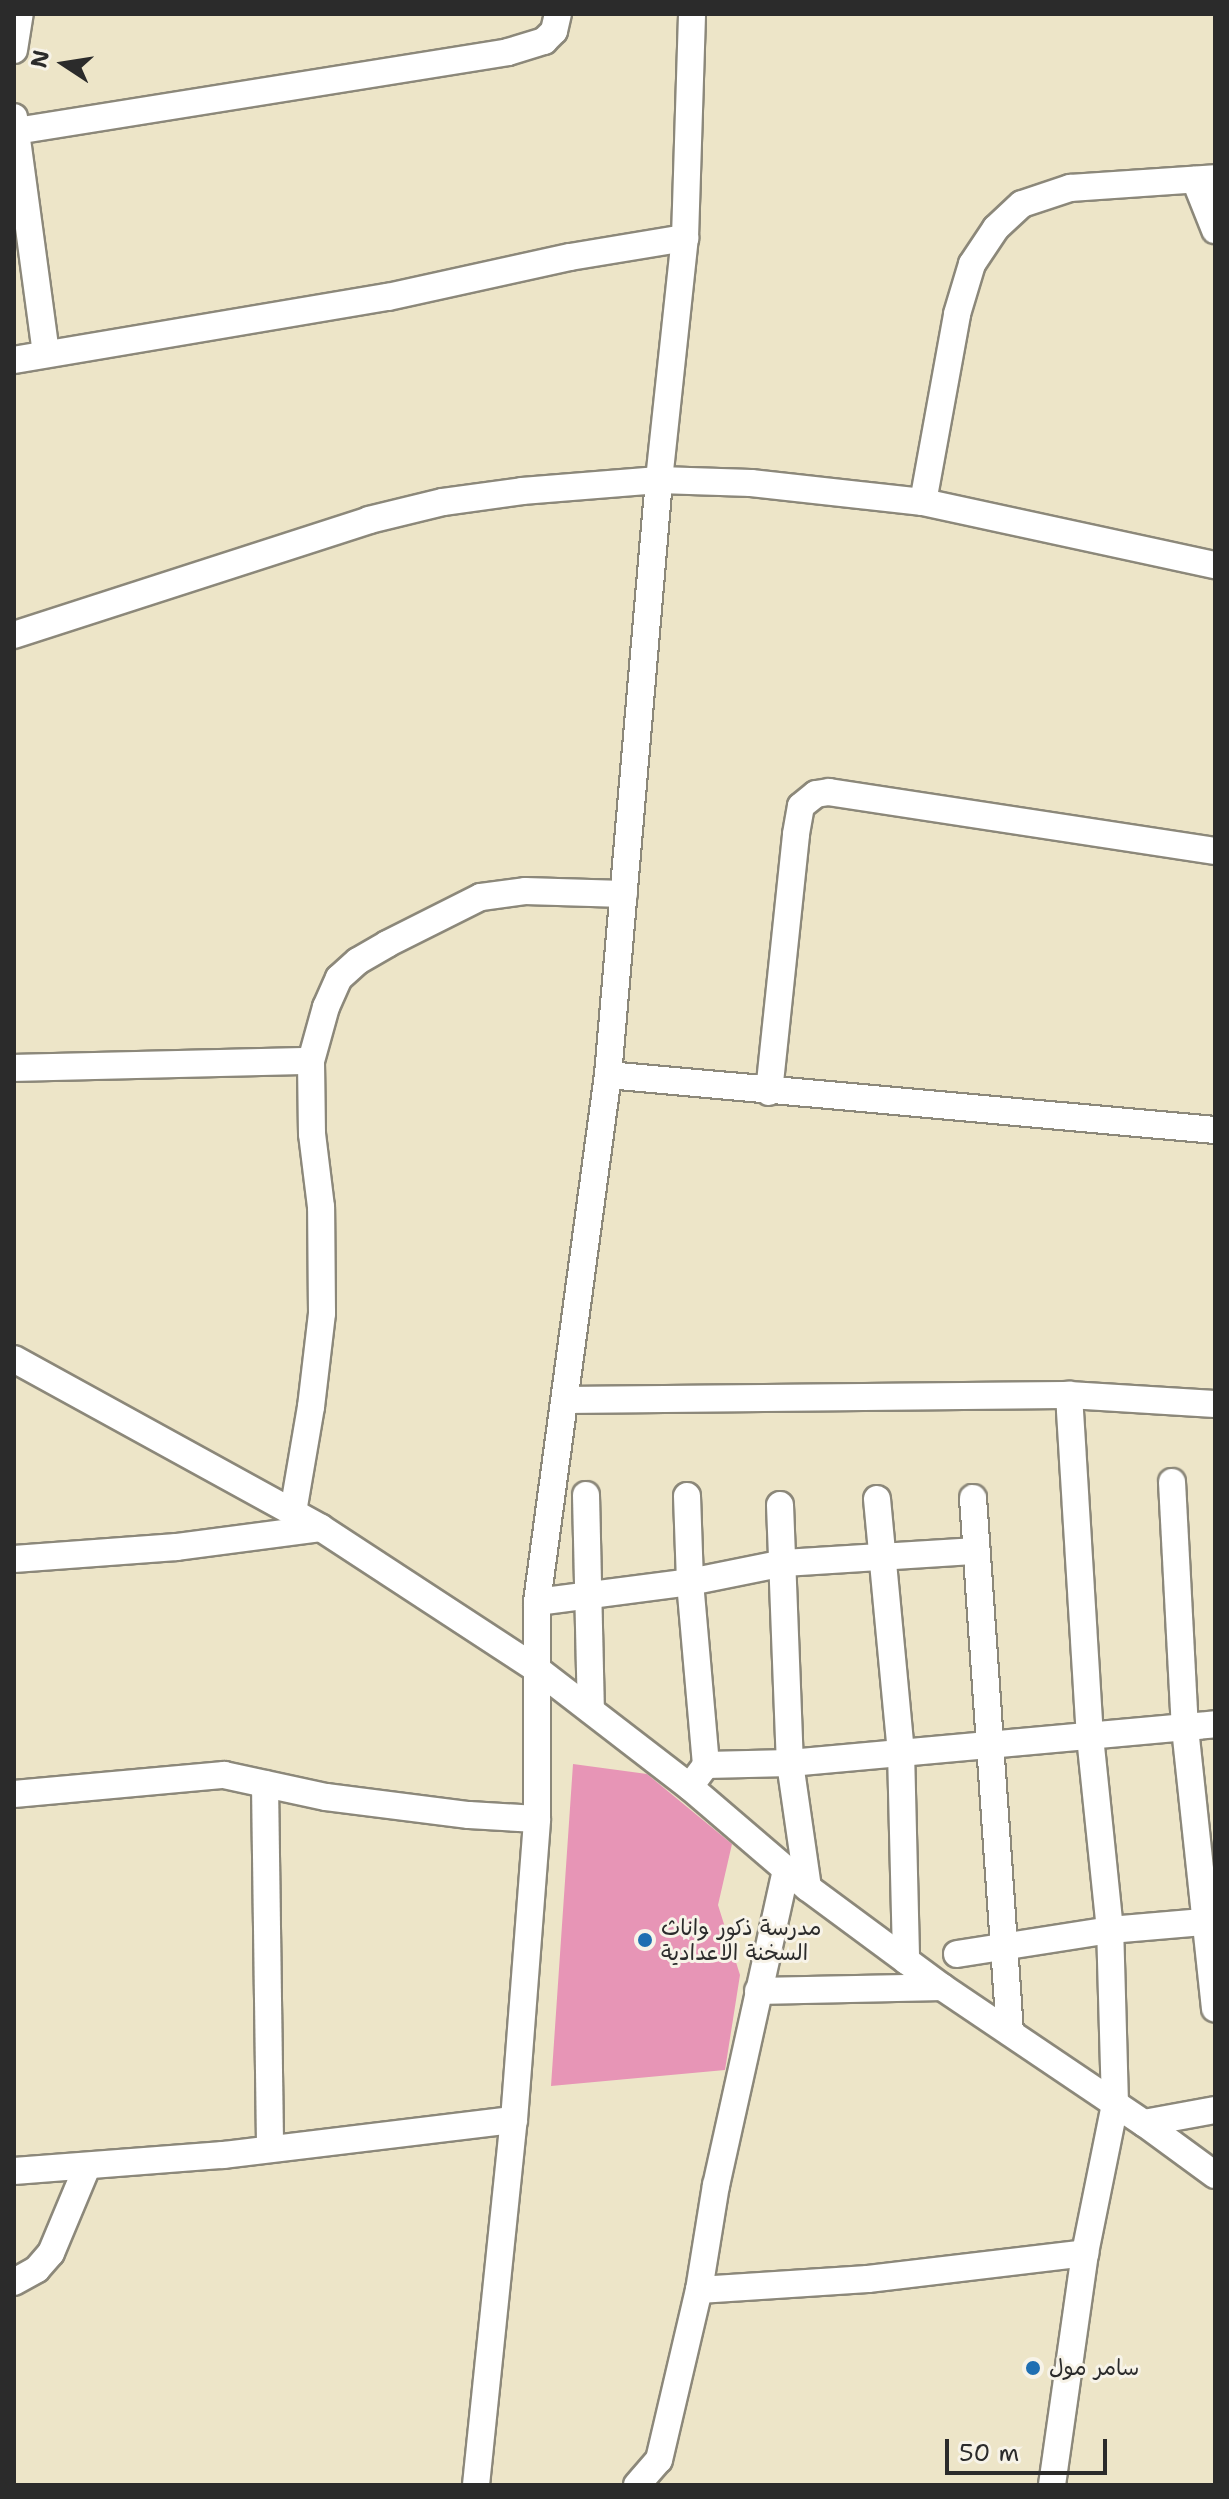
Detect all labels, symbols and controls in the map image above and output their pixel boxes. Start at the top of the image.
north arrow [24,24,104,104]
text: N [24,47,56,70]
place label: مدرسة ذكور واناث السخنة الاعدادية [661,1914,821,1966]
marker: مدرسة ذكور واناث السخنة الاعدادية [636,1931,654,1949]
place label: سامر مول [1049,2355,1139,2381]
marker: سامر مول [1024,2359,1042,2377]
scale bar [949,2423,1111,2473]
text: 50 m [959,2437,1019,2469]

